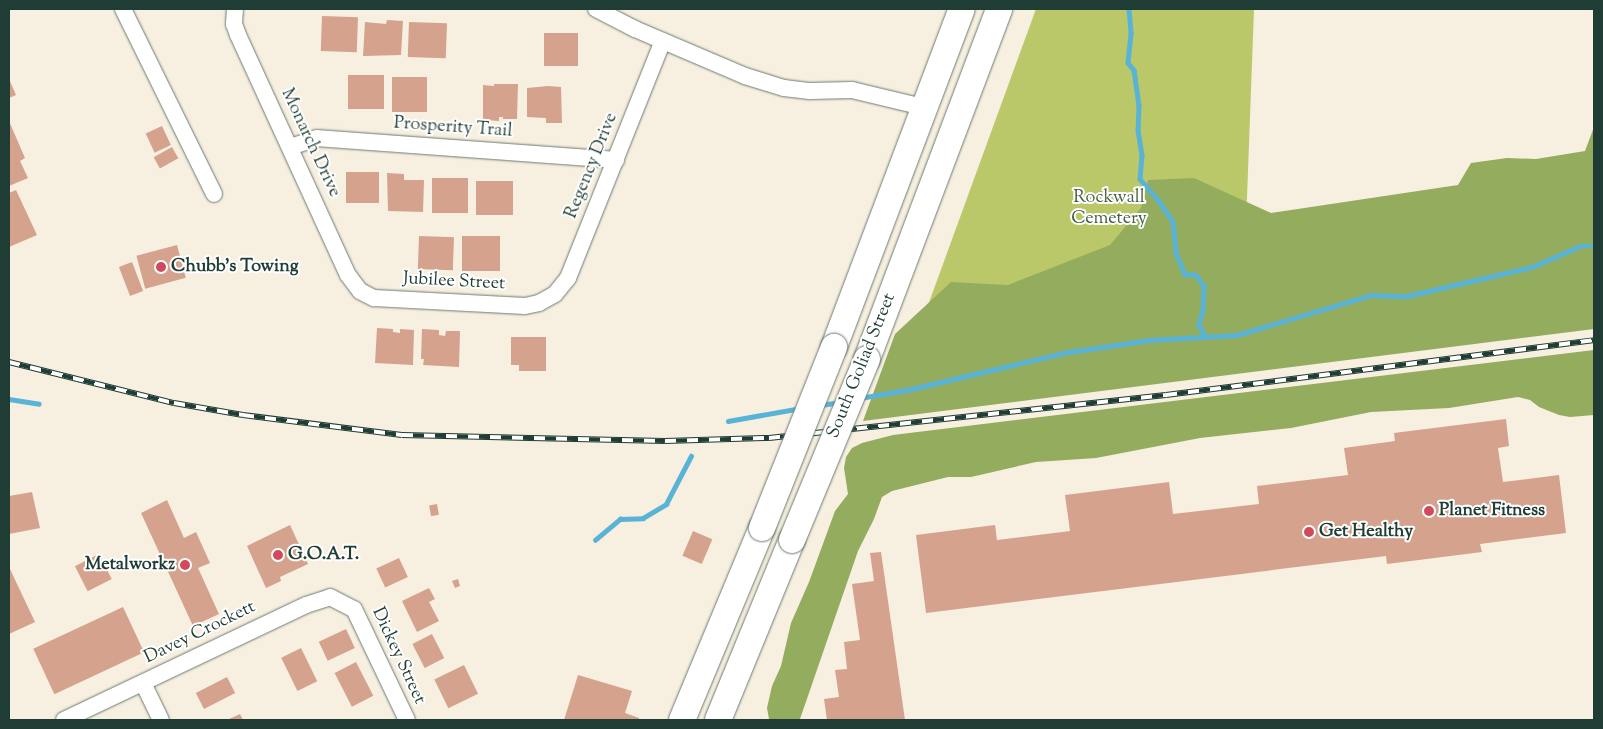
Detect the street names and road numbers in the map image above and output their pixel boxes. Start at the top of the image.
street label: Monarch Drive [275,85,345,201]
street label: Regency Drive [561,110,623,222]
street label: Prosperity Trail [393,113,513,143]
street label: Jubilee Street [402,269,506,295]
street label: South Goliad Street [823,290,901,442]
street label: Davey Crockett [141,597,259,669]
street label: Dickey Street [366,604,430,708]

